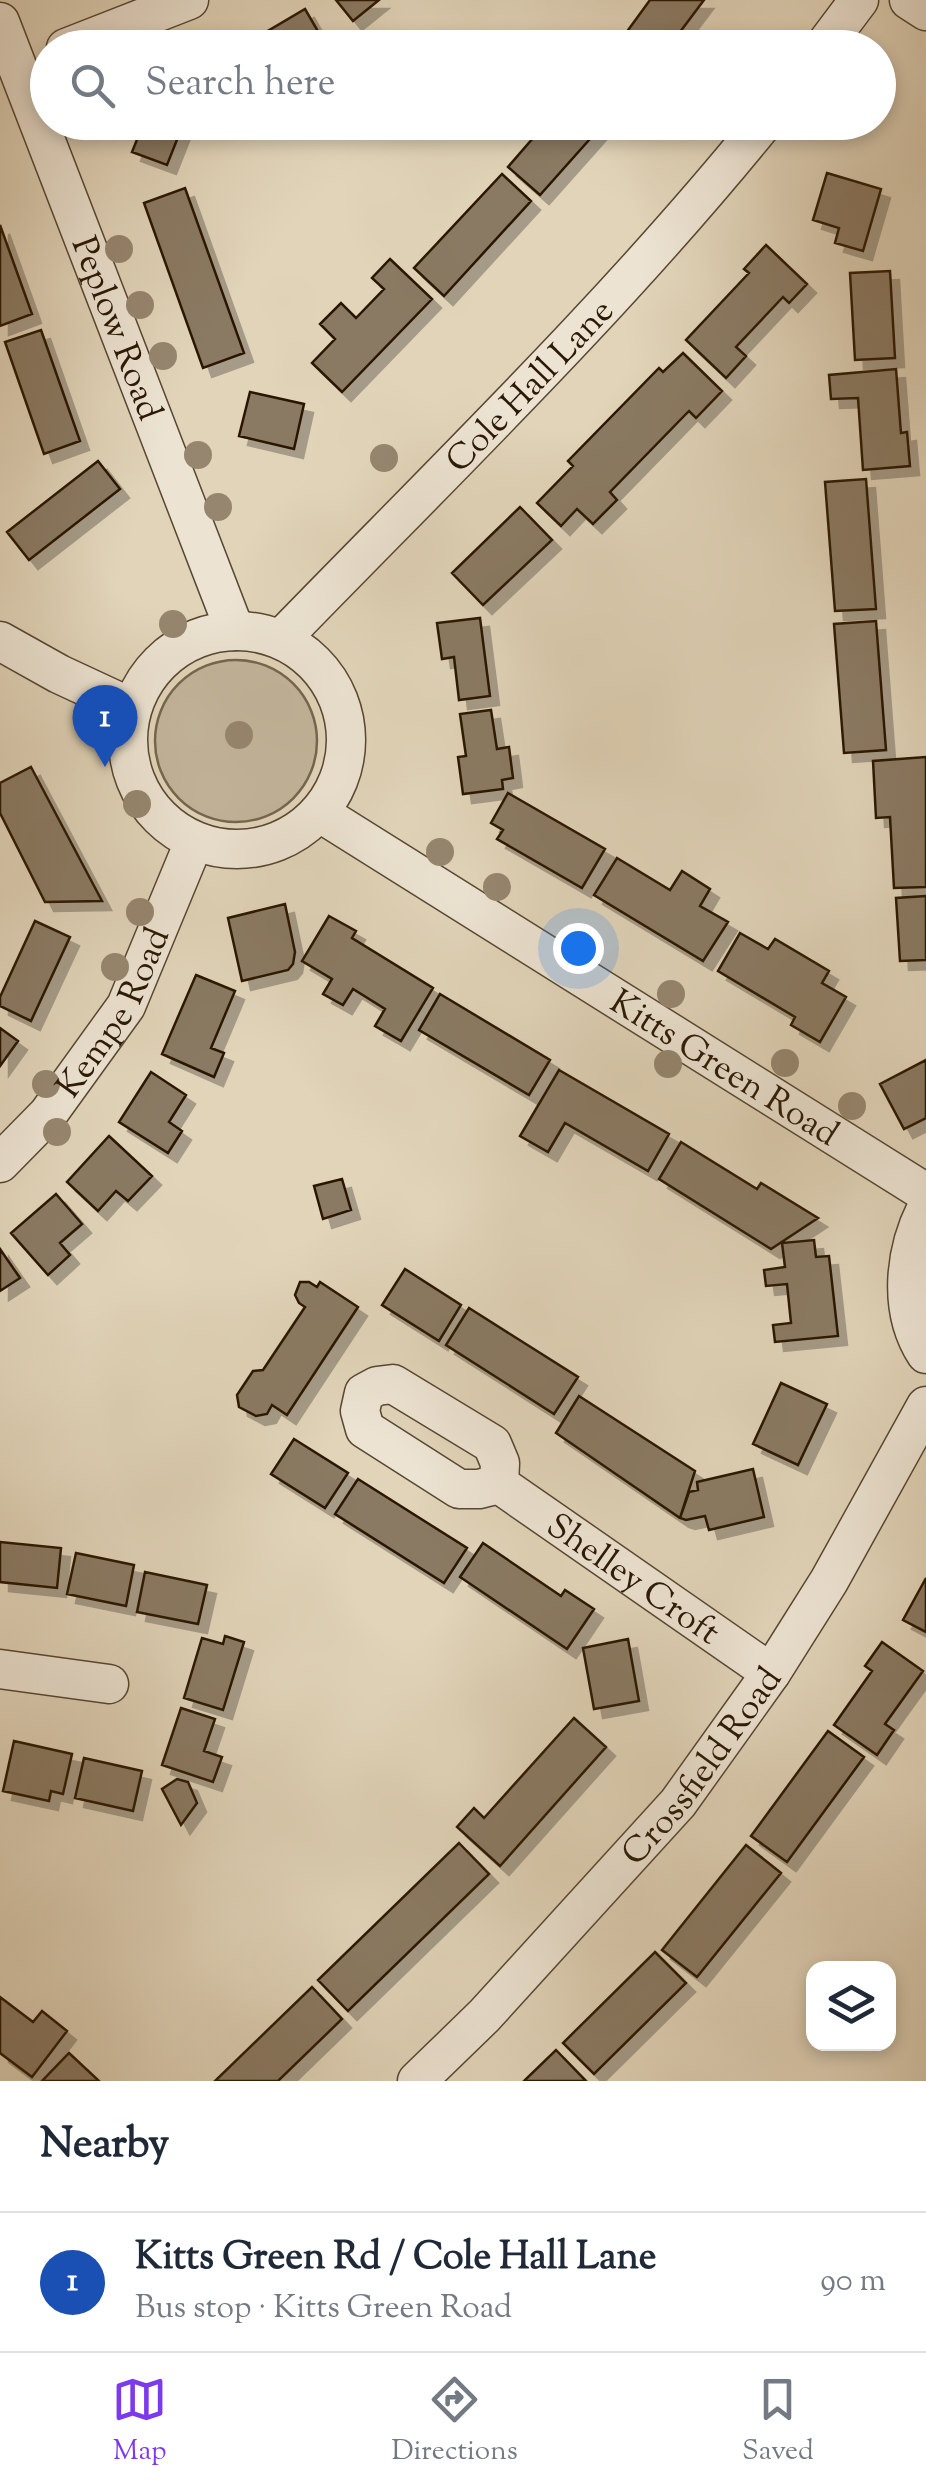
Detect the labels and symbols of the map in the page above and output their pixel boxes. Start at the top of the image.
street label: Peplow Road [56,230,174,429]
street label: Cole Hall Lane [435,289,627,486]
pin: 1 [72,684,138,767]
street label: Kempe Road [45,920,185,1110]
your location [553,923,604,974]
street label: Kitts Green Road [599,979,848,1161]
street label: Shelley Croft [535,1502,729,1659]
street label: Crossfield Road [611,1658,796,1878]

